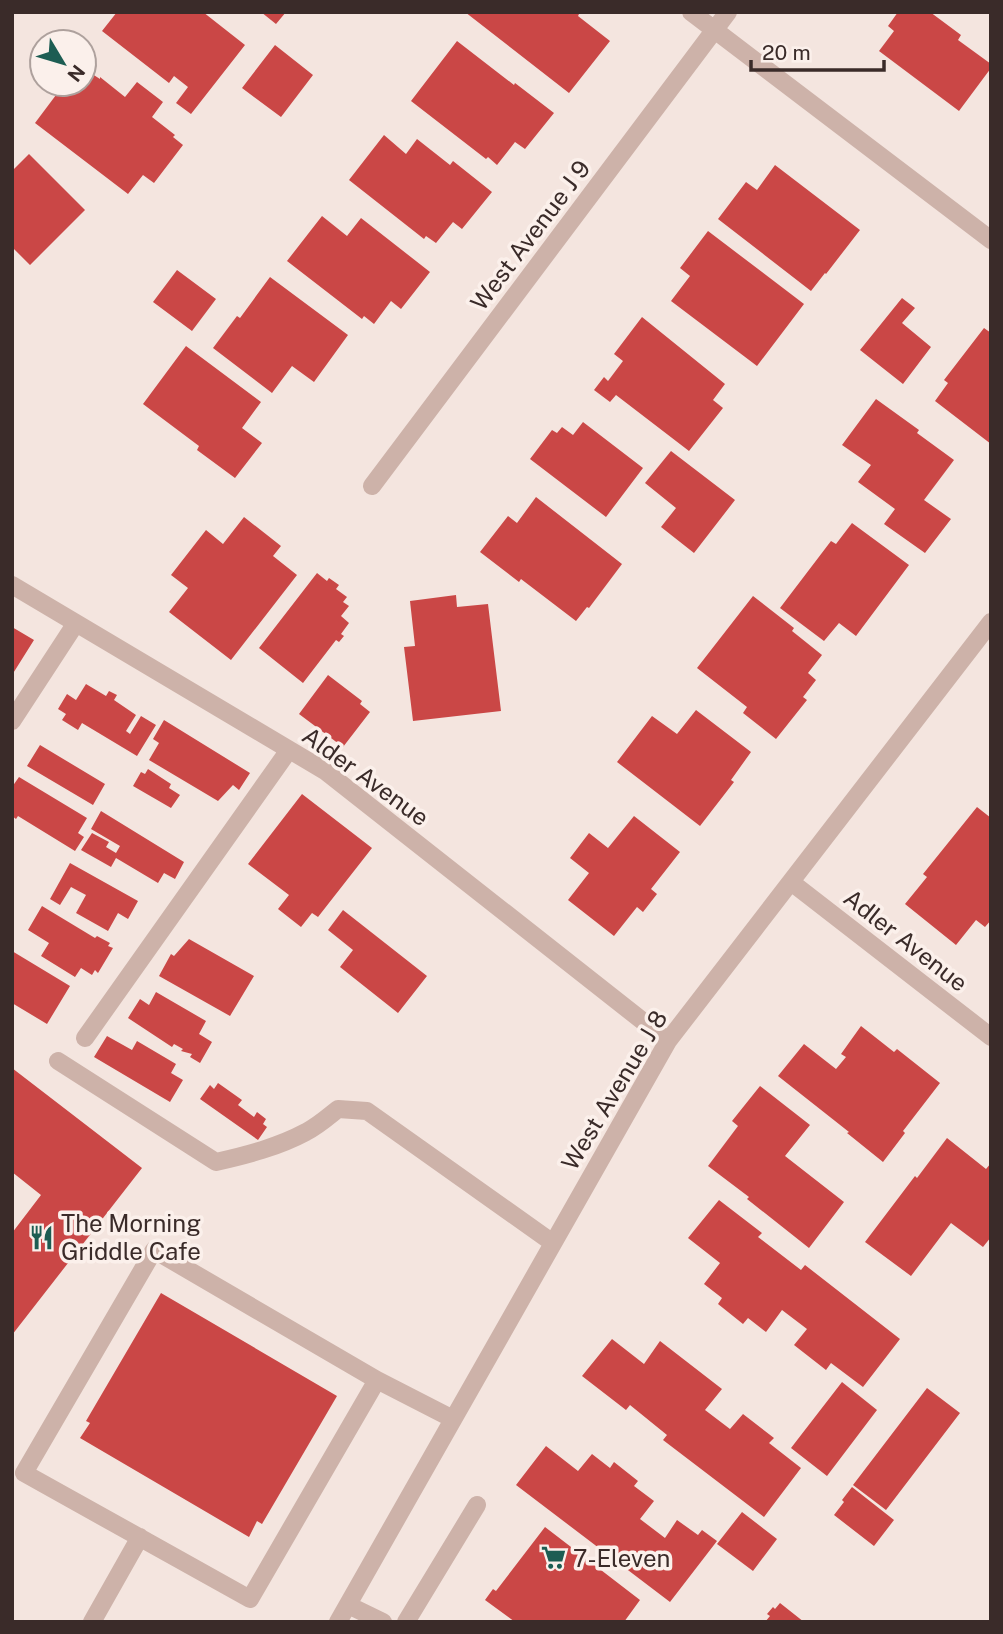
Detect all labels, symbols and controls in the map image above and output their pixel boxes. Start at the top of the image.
north arrow [28,28,98,98]
scale bar [751,28,884,72]
text: 20 m [762,40,811,65]
text: N [63,61,90,86]
street label: West Avenue J 9 [464,154,596,316]
street label: Alder Avenue [297,721,435,831]
street label: Adler Avenue [839,883,973,997]
street label: West Avenue J 8 [555,1005,673,1175]
place label: The Morning Griddle Cafe [61,1209,201,1265]
restaurant icon: The Morning Griddle Cafe [27,1223,55,1251]
supermarket icon: 7-Eleven [539,1544,567,1572]
place label: 7-Eleven [573,1544,670,1572]

